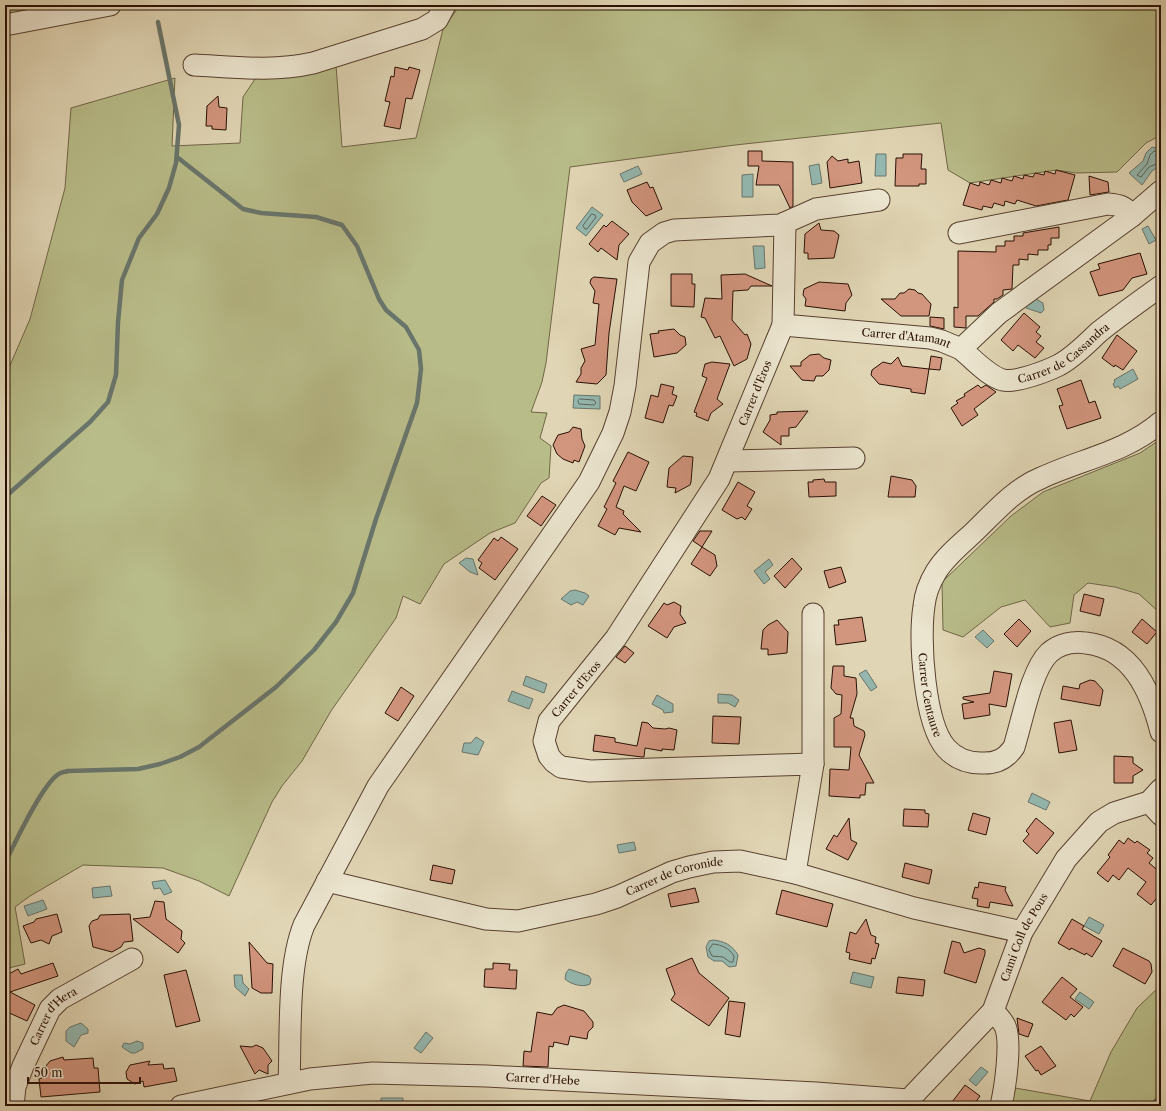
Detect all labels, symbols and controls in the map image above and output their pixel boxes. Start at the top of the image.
street label: Carrer de Cassandra [1016,320,1112,386]
street label: Carrer d'Atamant [861,325,953,351]
street label: Carrer d'Eros [735,358,775,428]
street label: Carrer Centaure [916,652,945,739]
street label: Carrer d'Eros [548,658,604,720]
street label: Carrer de Coronide [623,855,723,899]
street label: Camí Coll de Pous [997,890,1051,984]
street label: Carrer d'Hera [27,984,79,1048]
scale bar [28,1059,140,1085]
text: 50 m [34,1065,63,1080]
street label: Carrer d'Hebe [505,1070,580,1088]

